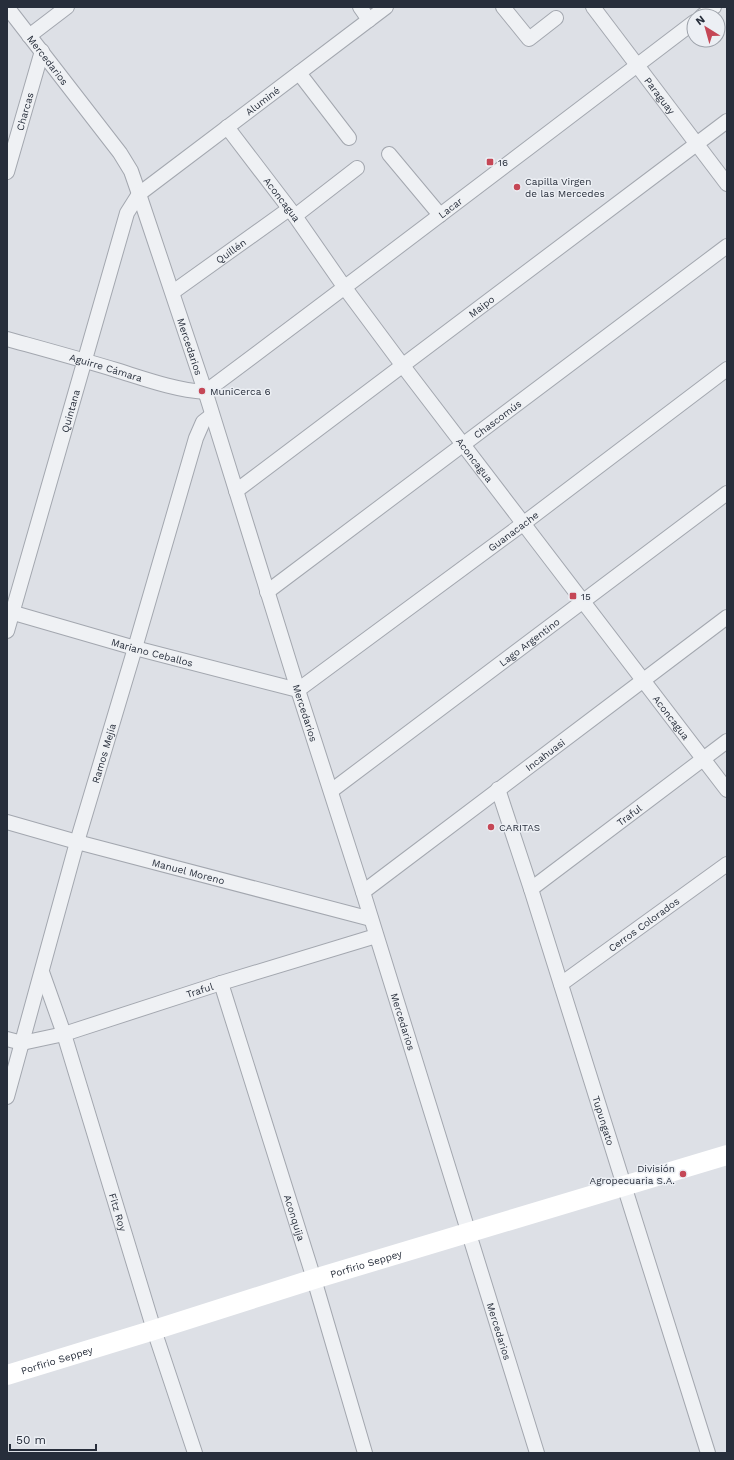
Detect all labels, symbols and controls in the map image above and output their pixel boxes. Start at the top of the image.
north arrow [686,8,726,48]
text: N [693,13,707,28]
street label: Mercedarios [25,33,71,87]
street label: Paraguay [643,75,678,117]
street label: Aluminé [243,84,282,117]
street label: Charcas [14,91,35,132]
marker: 16 [485,157,495,167]
place label: 16 [498,157,508,168]
street label: Aconcagua [262,175,303,224]
place label: Capilla Virgen de las Mercedes [525,176,605,199]
marker: Capilla Virgen de las Mercedes [512,182,522,192]
street label: Lacar [436,195,464,220]
street label: Quillén [214,236,248,265]
street label: Maipo [466,293,496,319]
street label: Mercedarios [175,317,205,377]
street label: Aguirre Cámara [68,351,144,384]
marker: MuniCerca 6 [197,386,207,396]
place label: MuniCerca 6 [210,386,271,397]
street label: Quintana [59,388,82,434]
street label: Chascomús [471,397,523,440]
street label: Aconcagua [454,436,495,484]
street label: Guanacache [486,509,541,553]
marker: 15 [568,591,578,601]
place label: 15 [581,591,591,602]
street label: Lago Argentino [497,616,562,668]
street label: Mariano Ceballos [110,636,194,668]
street label: Mercedarios [291,683,320,743]
street label: Aconcagua [651,693,692,742]
street label: Ramos Mejía [89,722,118,785]
street label: Incahuasi [523,736,567,773]
street label: Traful [615,802,644,828]
marker: CARITAS [486,822,496,832]
place label: CARITAS [499,822,540,833]
street label: Manuel Moreno [151,856,226,886]
street label: Cerros Colorados [606,895,681,953]
street label: Traful [184,980,215,1000]
street label: Mercedarios [389,992,417,1052]
street label: Tupungato [591,1094,617,1147]
place label: División Agropecuaria S.A. [590,1163,675,1186]
marker: División Agropecuaria S.A. [678,1169,688,1179]
street label: Fitz Roy [107,1192,129,1233]
street label: Aconquija [282,1193,307,1242]
street label: Porfirio Seppey [329,1247,404,1279]
street label: Mercedarios [485,1301,513,1361]
street label: Porfirio Seppey [20,1343,95,1376]
scale bar [10,1426,96,1452]
text: 50 m [16,1433,46,1447]

